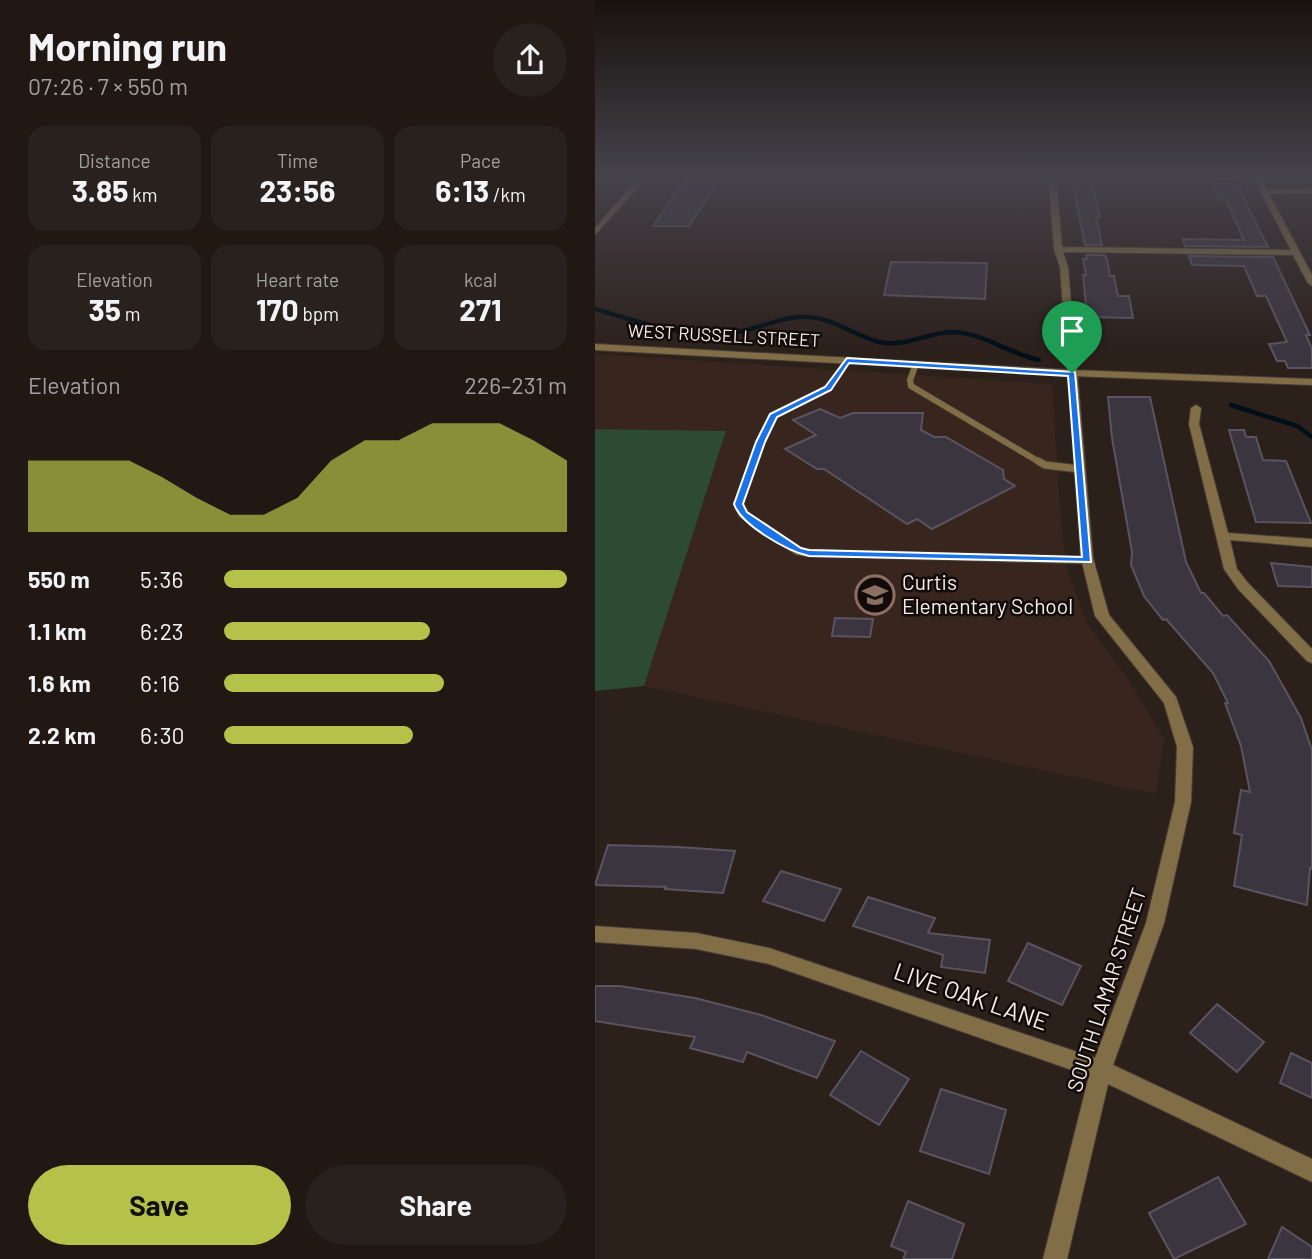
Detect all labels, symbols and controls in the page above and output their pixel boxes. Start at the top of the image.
text: Morning run [28,23,227,69]
button: share [493,23,567,97]
text: 07:26 · 7 × 550 m [28,72,188,100]
text: Distance [78,149,151,172]
text: Time [277,149,318,172]
text: Pace [460,149,501,172]
text: 3.85 [72,172,128,208]
text: 23:56 [260,172,335,208]
text: 6:13 [435,172,489,208]
text: km [128,183,157,206]
text: /km [489,183,526,206]
text: Elevation [76,268,153,291]
text: Heart rate [256,268,339,291]
text: kcal [464,268,497,291]
text: 35 [89,291,121,327]
text: 170 [256,291,299,327]
text: 271 [459,291,502,327]
pin [1042,301,1102,373]
text: m [121,302,140,325]
text: bpm [299,302,339,325]
icon: arrive [1053,312,1091,350]
street label: WEST RUSSELL STREET [627,319,821,351]
text: Elevation [28,371,121,399]
text: 226–231 m [465,371,567,399]
text: 550 m [28,565,90,593]
text: 5:36 [140,565,183,593]
place label: Curtis Elementary School [902,569,1073,618]
school or university icon: Curtis Elementary School [854,574,896,616]
text: 1.1 km [28,617,87,645]
text: 6:23 [140,617,184,645]
text: 1.6 km [28,669,91,697]
text: 6:16 [140,669,180,697]
text: 2.2 km [28,721,96,749]
text: 6:30 [140,721,184,749]
street label: SOUTH LAMAR STREET [1061,884,1150,1095]
street label: LIVE OAK LANE [890,956,1053,1036]
button: Save [28,1165,291,1245]
button: Share [305,1165,567,1245]

